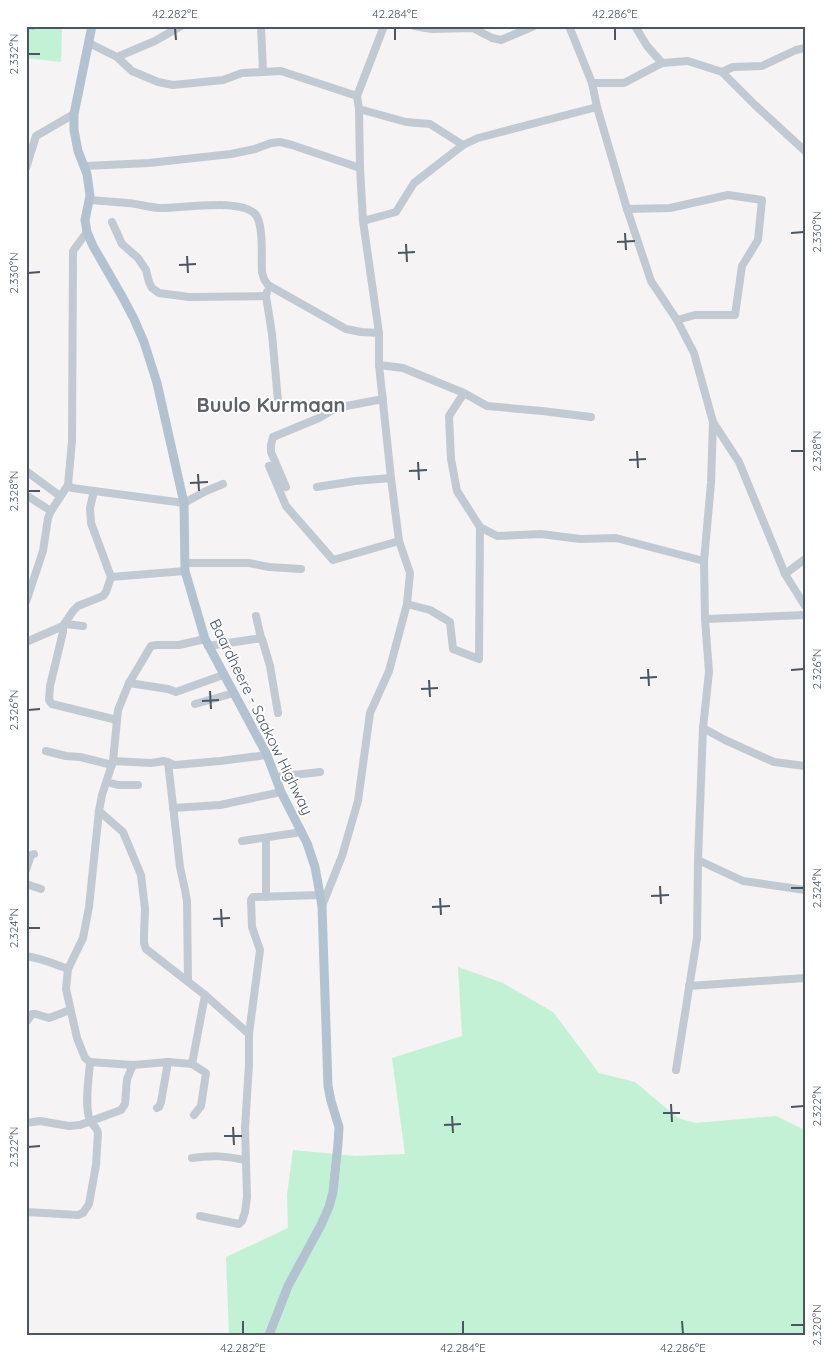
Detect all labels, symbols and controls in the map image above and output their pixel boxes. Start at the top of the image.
text: 42.282°E [152,6,198,21]
text: 42.284°E [372,6,418,21]
text: 42.286°E [592,6,638,21]
text: 2.332°N [6,34,21,74]
text: 2.330°N [809,211,824,253]
text: 2.330°N [6,252,21,294]
district label: Buulo Kurmaan [197,392,345,417]
text: 2.328°N [809,431,824,471]
text: 2.328°N [6,471,21,511]
street label: Baardheere - Saakow Highway [206,616,317,818]
text: 2.326°N [809,649,824,689]
text: 2.326°N [6,690,21,730]
text: 2.324°N [809,868,824,908]
text: 2.324°N [6,908,21,948]
text: 2.322°N [809,1085,824,1127]
text: 2.322°N [6,1126,21,1168]
text: 2.320°N [809,1304,824,1346]
text: 42.282°E [220,1340,266,1355]
text: 42.284°E [440,1340,486,1355]
text: 42.286°E [660,1340,706,1355]

